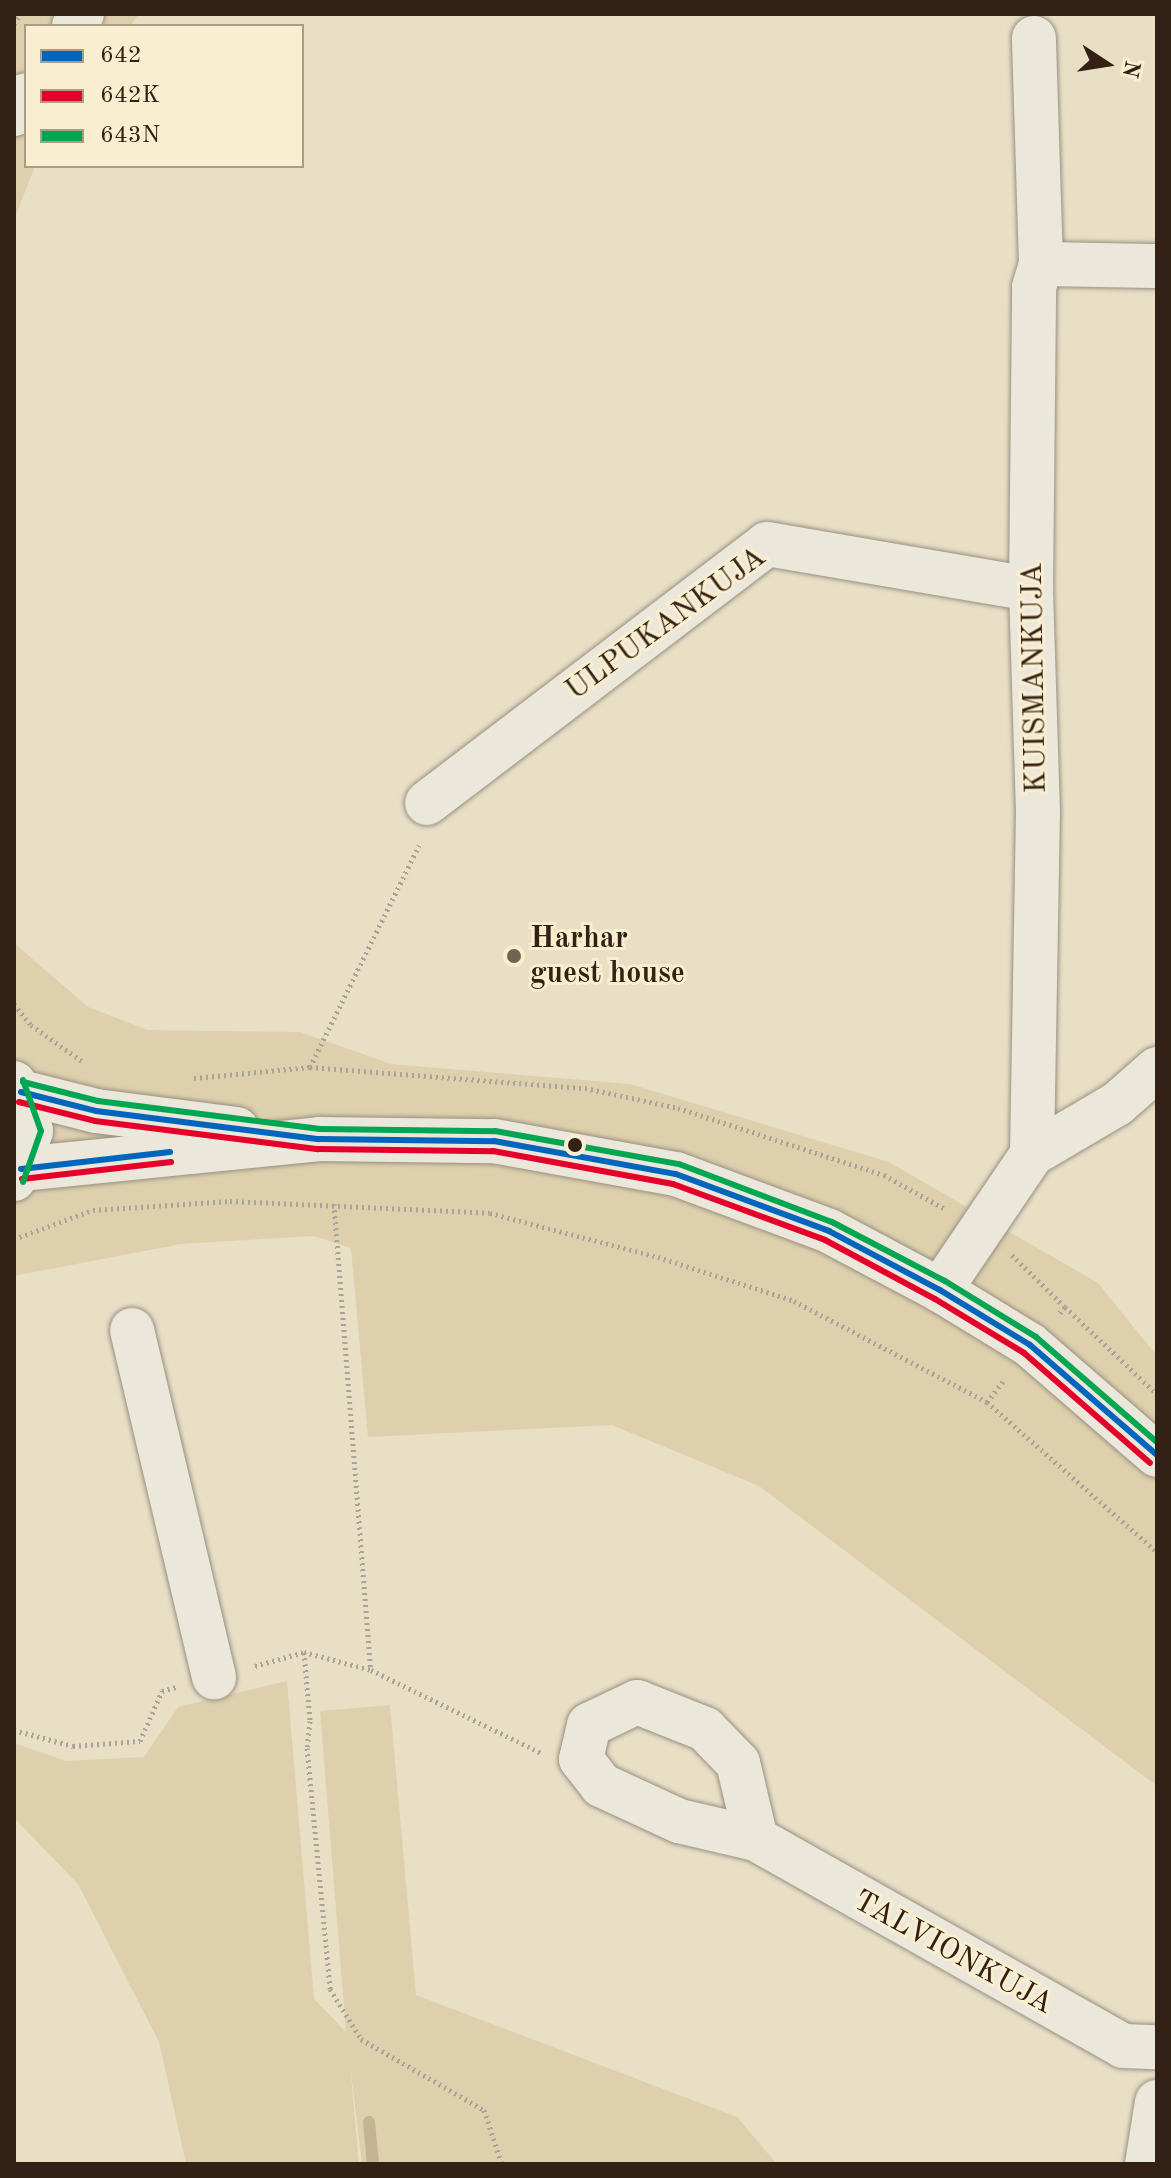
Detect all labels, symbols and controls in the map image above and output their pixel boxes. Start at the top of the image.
legend [24,24,304,168]
north arrow [1067,24,1147,104]
text: 642 [100,44,142,68]
text: N [1118,58,1143,79]
text: 642K [100,84,160,108]
text: 643N [100,124,160,148]
street label: ULPUKANKUJA [559,539,773,709]
street label: KUISMANKUJA [1015,562,1055,794]
place label: Harhar guest house [530,921,685,992]
marker: Harhar guest house [505,947,523,965]
unlabelled marker [567,1137,583,1153]
street label: TALVIONKUJA [847,1883,1059,2023]

